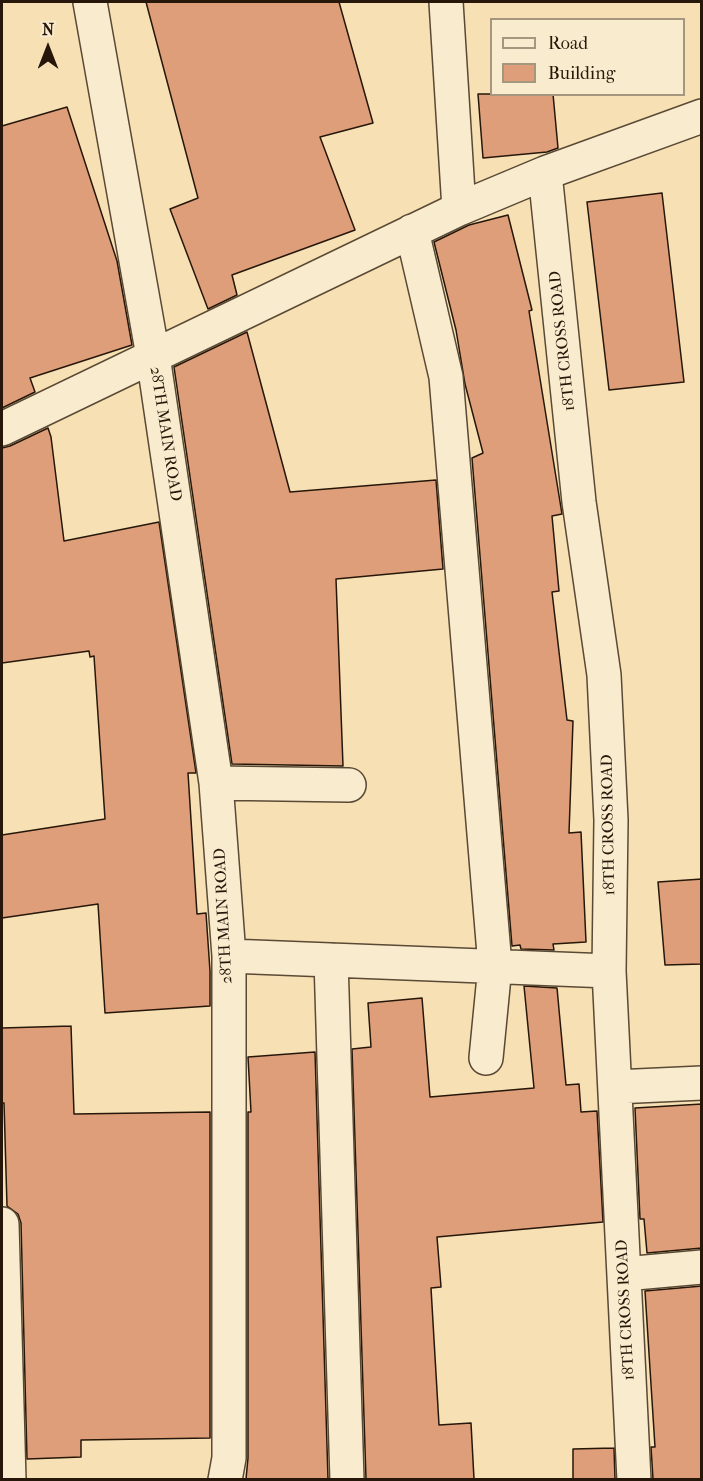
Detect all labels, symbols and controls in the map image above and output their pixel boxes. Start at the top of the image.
north arrow [18,18,78,78]
legend [490,18,685,96]
text: N [42,20,54,39]
text: Road [548,33,588,54]
text: Building [548,63,615,84]
street label: 18TH CROSS ROAD [546,270,580,412]
street label: 28TH MAIN ROAD [145,365,185,503]
street label: 18TH CROSS ROAD [598,754,620,896]
street label: 28TH MAIN ROAD [211,848,237,984]
street label: 18TH CROSS ROAD [613,1239,639,1381]

